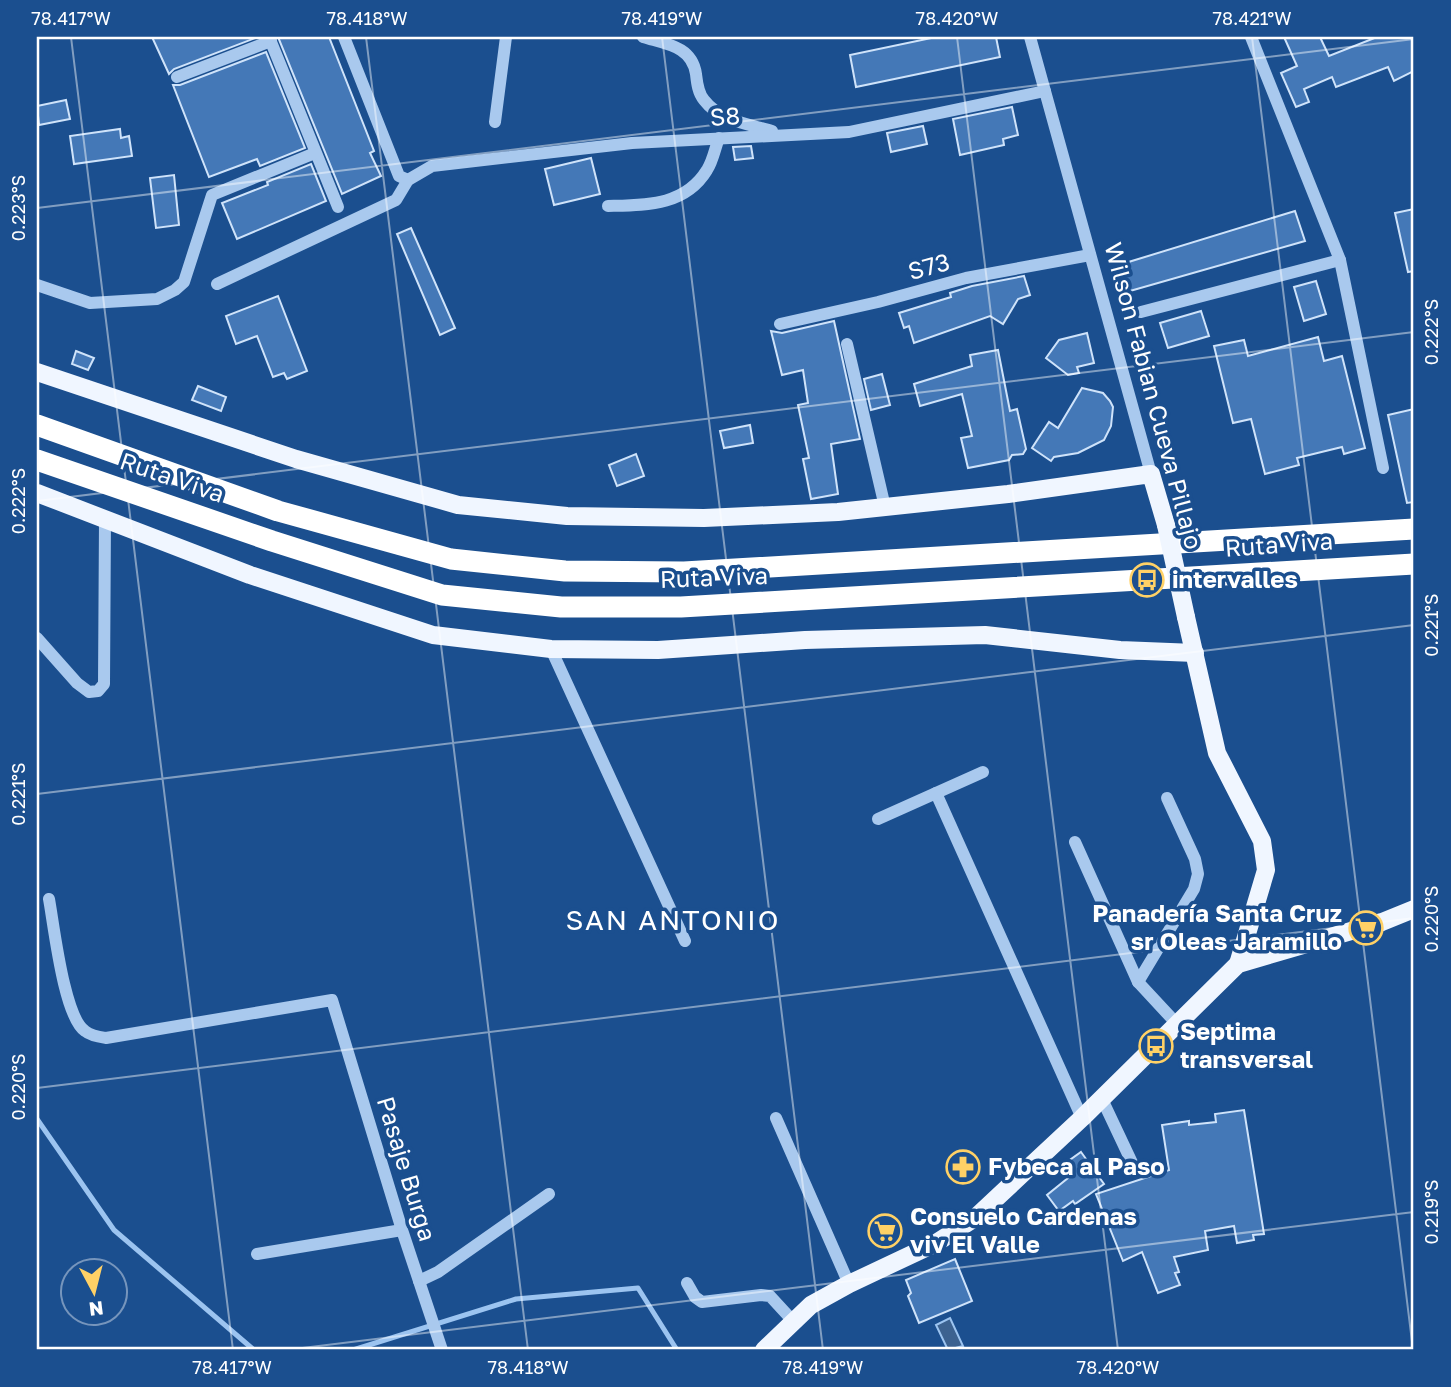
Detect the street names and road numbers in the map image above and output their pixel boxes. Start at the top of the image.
street label: S8 [709,100,741,131]
street label: Wilson Fabian Cueva Pillajo [1100,239,1209,552]
street label: S73 [905,246,953,285]
street label: Ruta Viva [117,445,228,508]
street label: Ruta Viva [1224,525,1334,562]
street label: Ruta Viva [659,560,769,593]
street label: Pasaje Burga [372,1093,443,1244]

